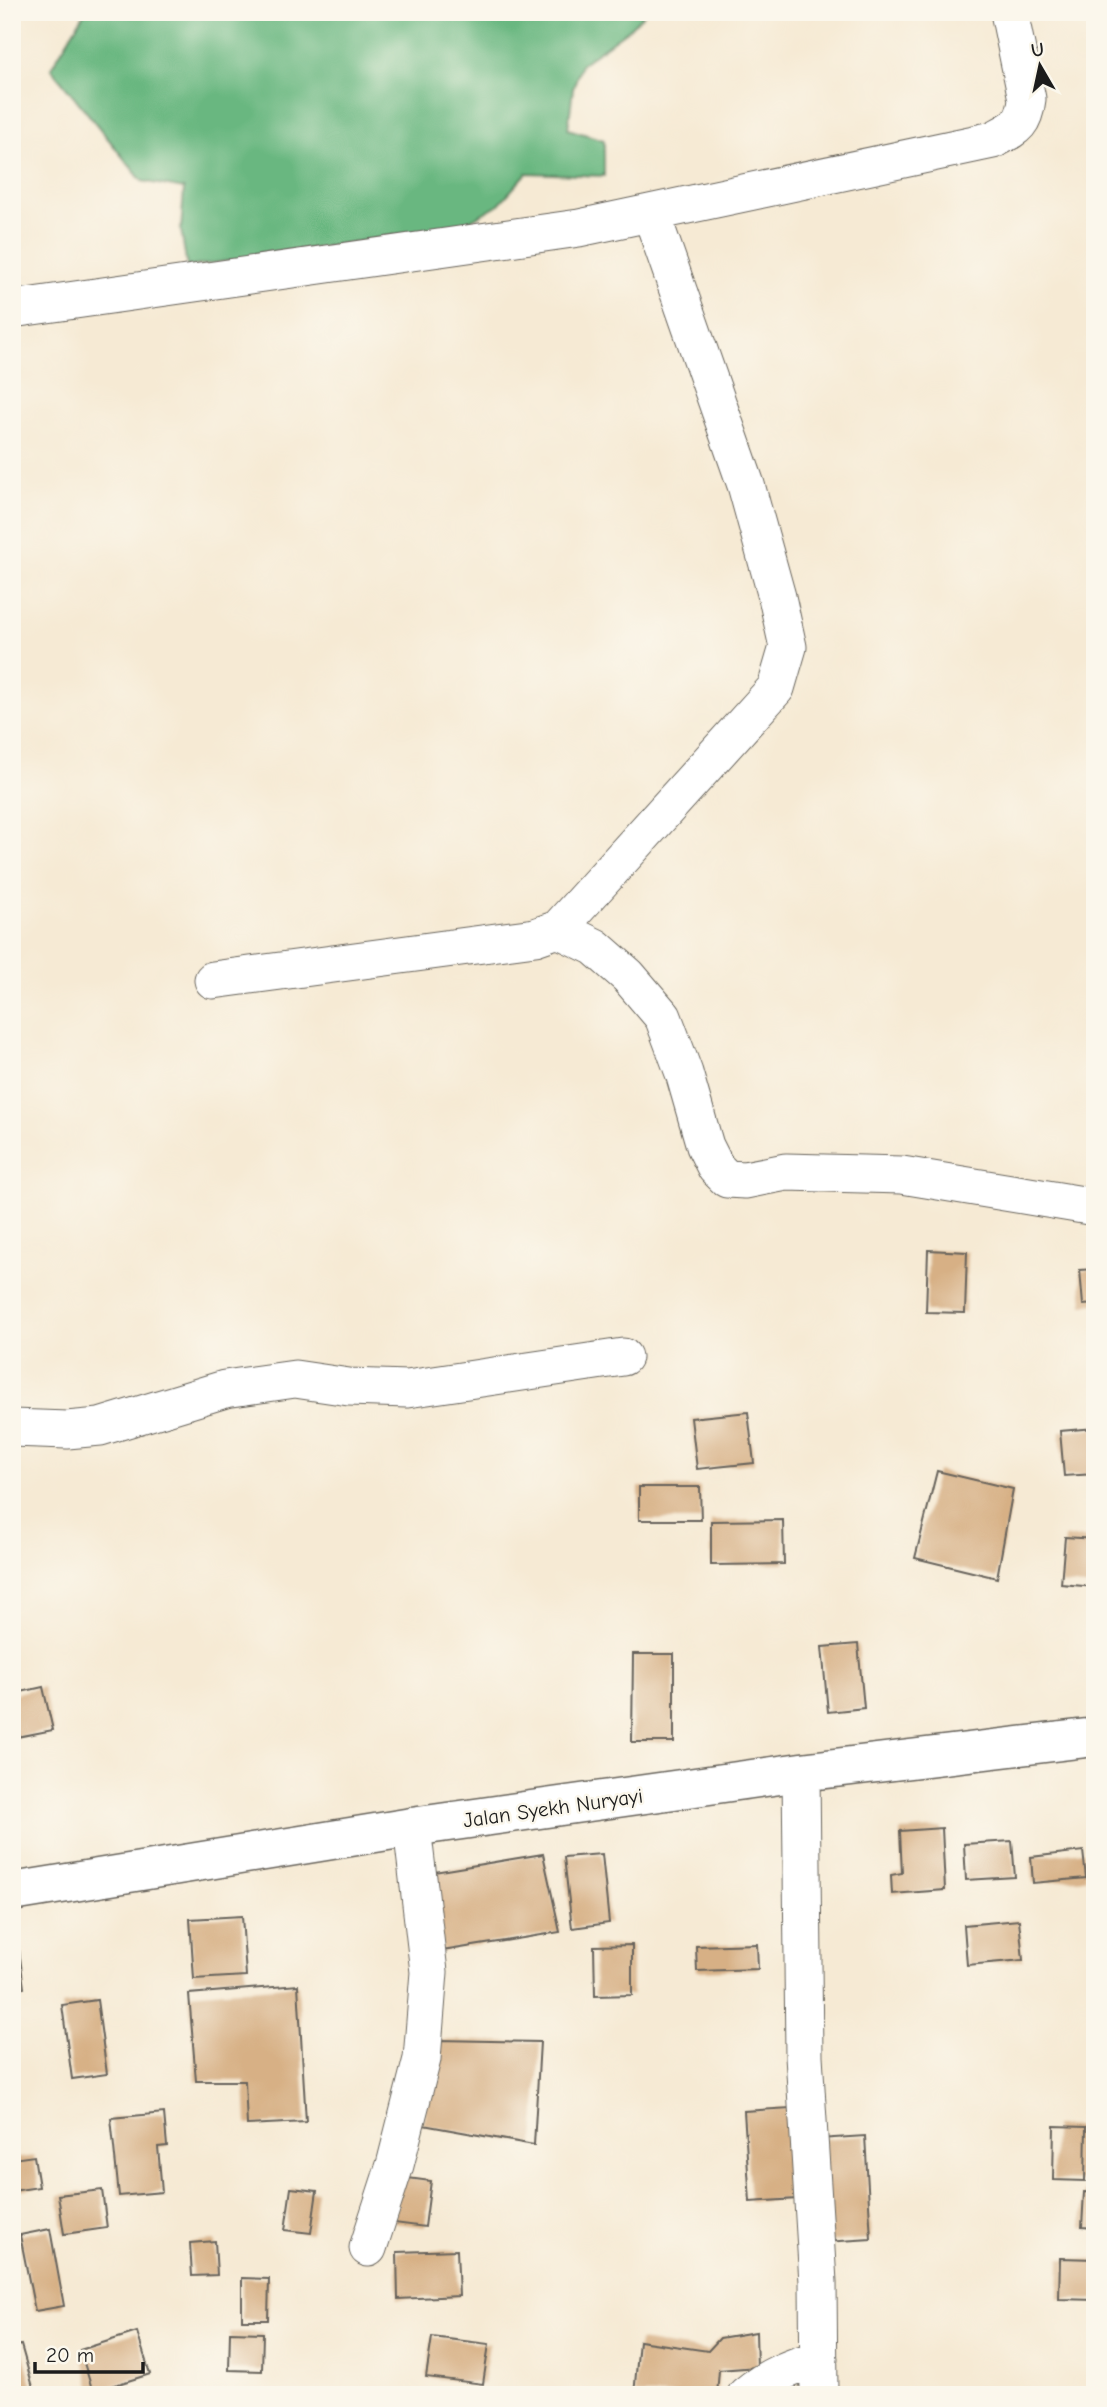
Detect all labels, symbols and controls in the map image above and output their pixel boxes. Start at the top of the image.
north arrow [1006,32,1076,102]
text: U [1029,38,1045,62]
street label: Jalan Syekh Nuryayi [462,1784,644,1832]
scale bar [35,2330,144,2374]
text: 20 m [46,2343,94,2367]

